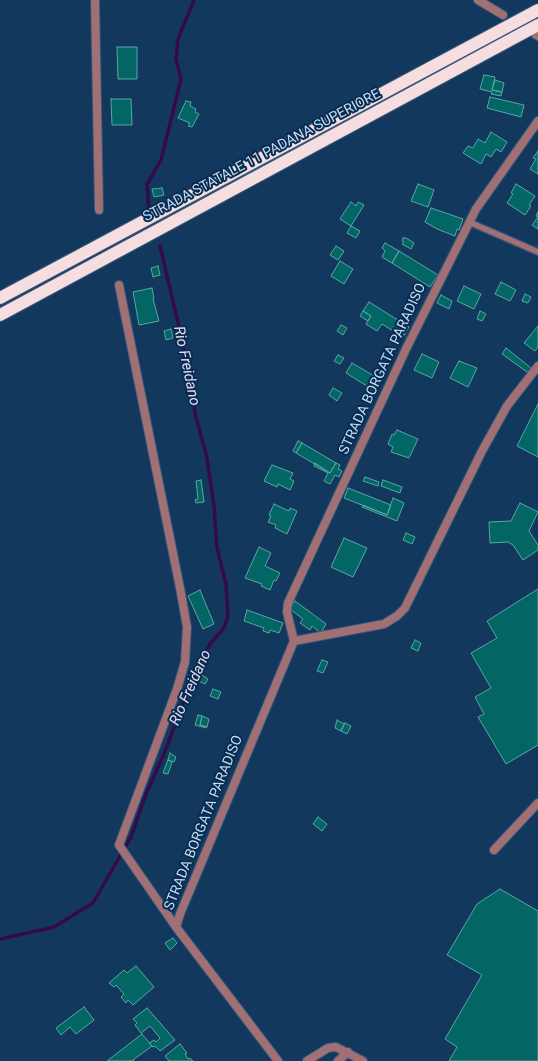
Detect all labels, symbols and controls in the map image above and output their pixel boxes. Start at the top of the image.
street label: STRADA STATALE 11 PADANA SUPERIORE [140,86,384,226]
street label: STRADA BORGATA PARADISO [336,281,430,457]
water label: Rio Freidano [169,325,203,407]
water label: Rio Freidano [166,647,216,729]
street label: STRADA BORGATA PARADISO [161,733,247,913]

